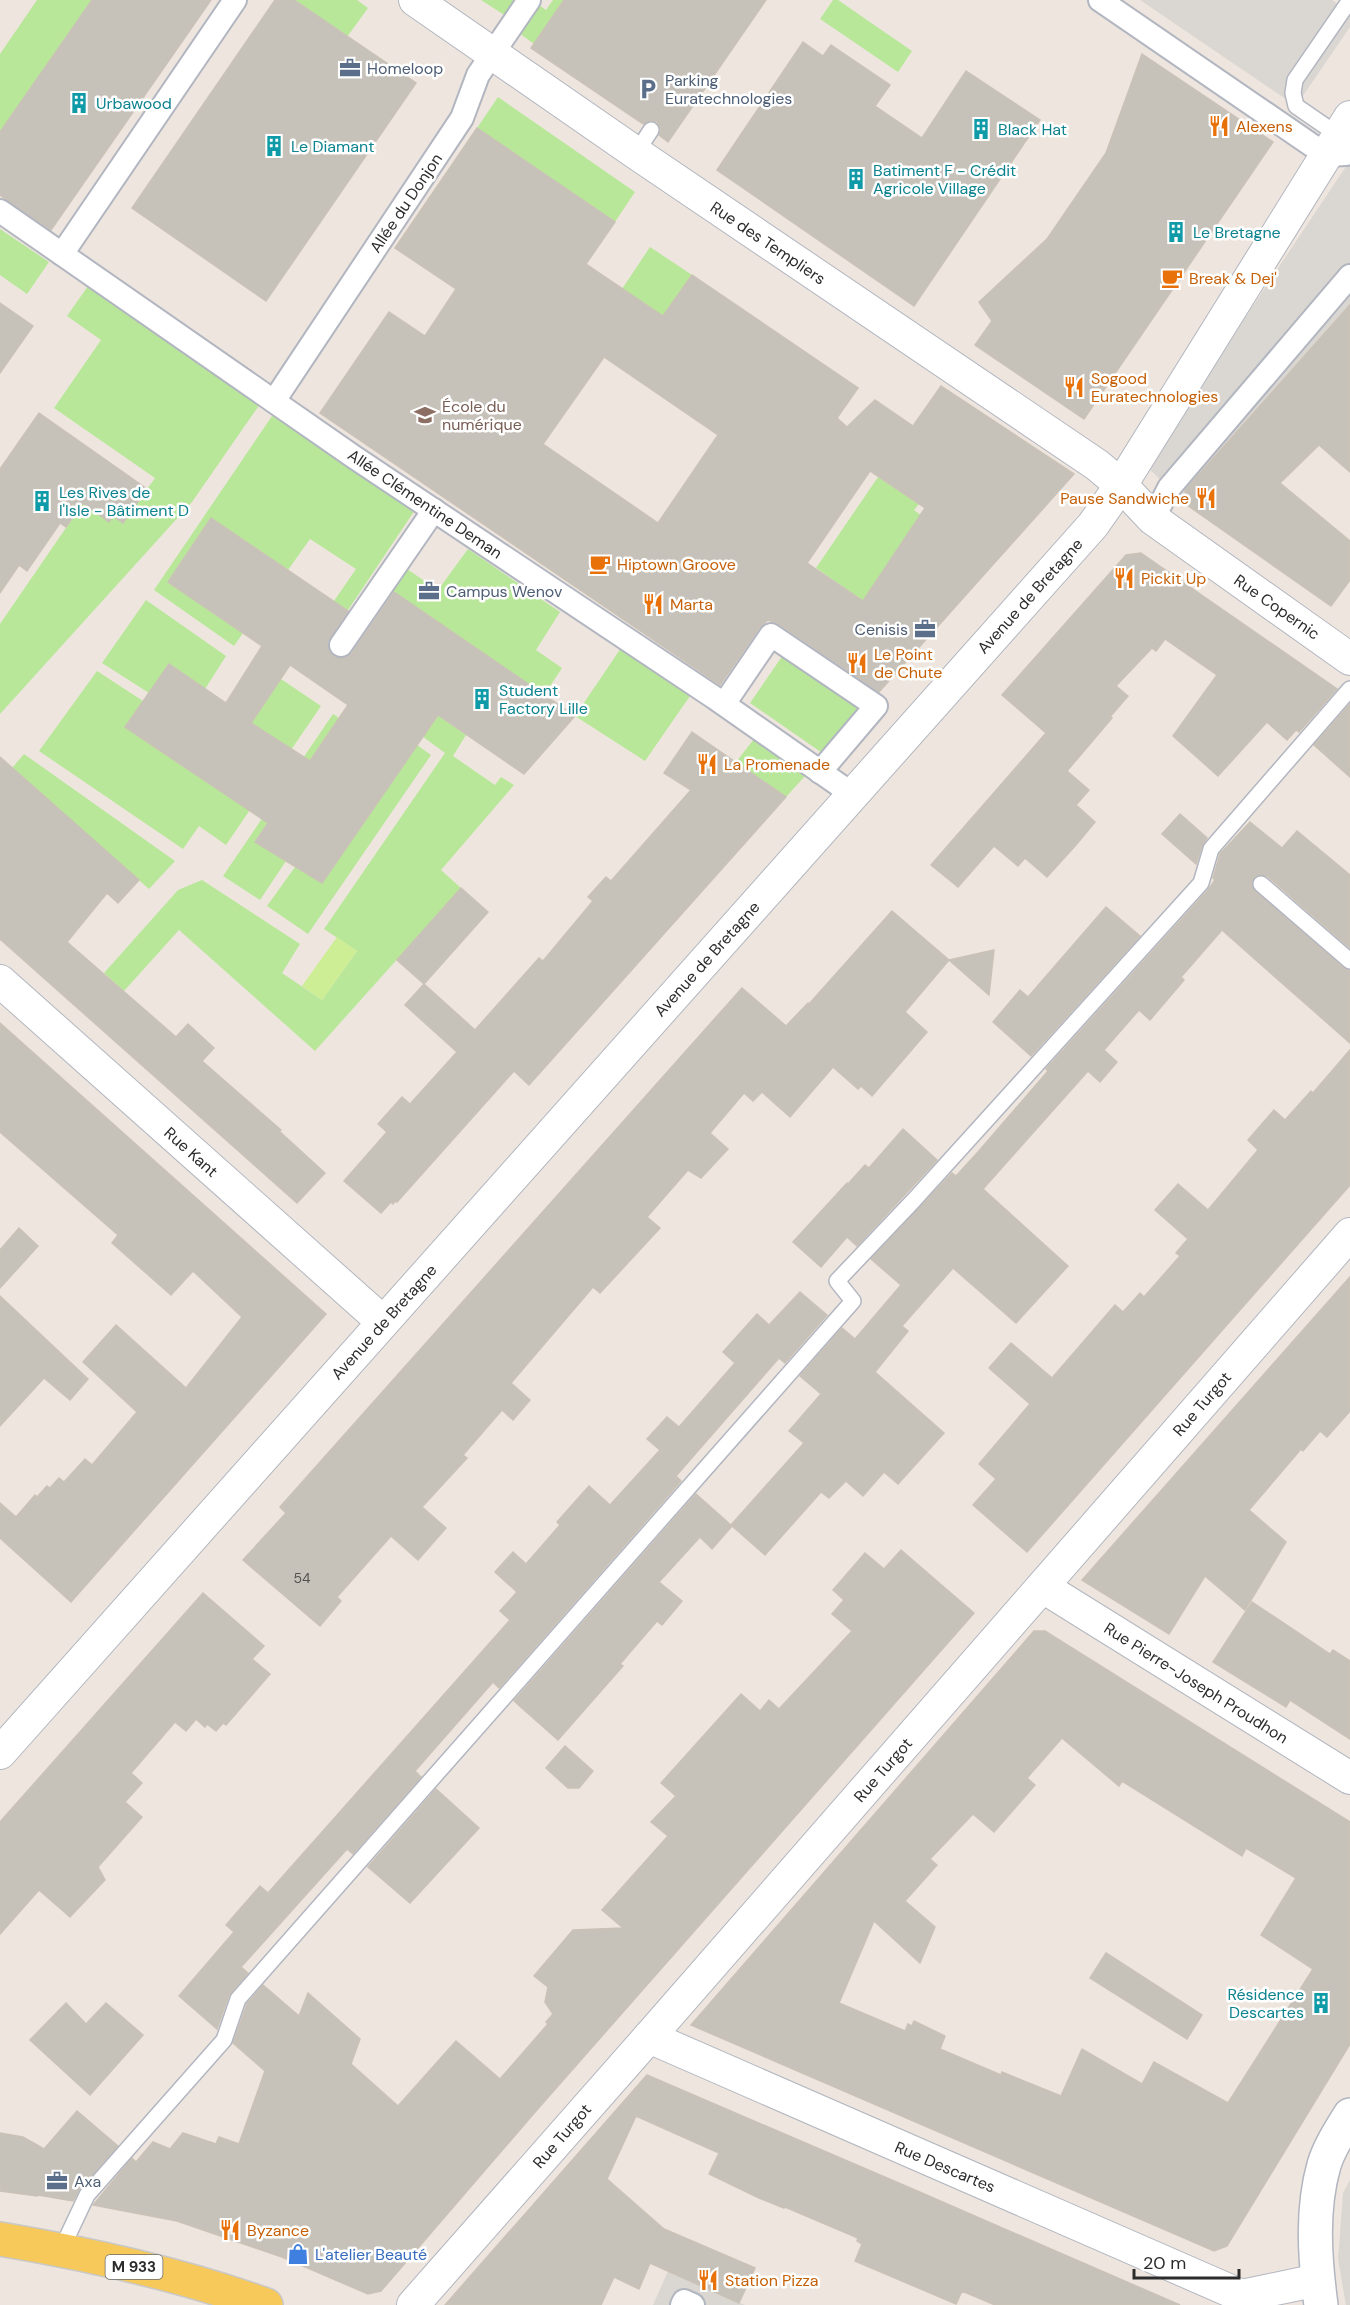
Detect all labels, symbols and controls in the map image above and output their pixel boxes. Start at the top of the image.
office icon: Homeloop [338,56,362,80]
place label: Homeloop [367,58,443,79]
place label: Parking Euratechnologies [665,70,792,109]
parking icon: Parking Euratechnologies [636,77,660,101]
building icon: Urbawood [67,91,91,115]
place label: Urbawood [96,93,172,114]
restaurant icon: Alexens [1207,114,1231,138]
place label: Alexens [1236,116,1293,137]
building icon: Black Hat [969,117,993,141]
place label: Black Hat [998,119,1067,140]
building icon: Le Diamant [262,134,286,158]
place label: Le Diamant [291,136,374,157]
street label: Allée du Donjon [365,149,447,257]
place label: Batiment F - Crédit Agricole Village [873,160,1016,199]
building icon: Batiment F - Crédit Agricole Village [844,167,868,191]
street label: Rue des Templiers [706,197,830,289]
building icon: Le Bretagne [1164,220,1188,244]
place label: Le Bretagne [1193,222,1281,243]
cafe icon: Break & Dej' [1160,266,1184,290]
place label: Break & Dej' [1189,268,1277,289]
place label: Sogood Euratechnologies [1091,368,1218,407]
restaurant icon: Sogood Euratechnologies [1062,375,1086,399]
place label: École du numérique [442,396,522,435]
school or university icon: École du numérique [413,403,437,427]
street label: Allée Clémentine Deman [344,444,506,564]
place label: Les Rives de l'Isle - Bâtiment D [59,482,189,521]
restaurant icon: Pause Sandwiche [1194,486,1218,510]
place label: Pause Sandwiche [1060,488,1189,509]
building icon: Les Rives de l'Isle - Bâtiment D [30,489,54,513]
street label: Avenue de Bretagne [973,534,1087,658]
cafe icon: Hiptown Groove [588,552,612,576]
place label: Hiptown Groove [617,554,736,575]
restaurant icon: Pickit Up [1112,566,1136,590]
place label: Pickit Up [1141,568,1206,589]
street label: Rue Copernic [1230,570,1324,644]
office icon: Campus Wenov [417,579,441,603]
place label: Campus Wenov [446,581,563,602]
restaurant icon: Marta [641,592,665,616]
place label: Marta [670,594,713,615]
office icon: Cenisis [913,617,937,641]
place label: Cenisis [855,619,908,640]
place label: Le Point de Chute [874,644,942,683]
restaurant icon: Le Point de Chute [845,651,869,675]
place label: Student Factory Lille [499,680,588,719]
building icon: Student Factory Lille [470,687,494,711]
restaurant icon: La Promenade [695,752,719,776]
place label: La Promenade [724,754,830,775]
street label: Avenue de Bretagne [650,897,764,1021]
street label: Rue Kant [160,1122,222,1182]
street label: Avenue de Bretagne [327,1260,441,1384]
street label: Rue Turgot [1168,1367,1236,1441]
house number: 54 [293,1569,311,1587]
street label: Rue Pierre-Joseph Proudhon [1100,1618,1292,1748]
street label: Rue Turgot [849,1733,917,1807]
place label: Résidence Descartes [1227,1984,1304,2023]
building icon: Résidence Descartes [1309,1991,1333,2015]
street label: Rue Turgot [528,2099,596,2173]
street label: Rue Descartes [892,2136,998,2198]
office icon: Axa [45,2169,69,2193]
place label: Axa [74,2171,101,2192]
restaurant icon: Byzance [218,2218,242,2242]
place label: Byzance [247,2220,309,2241]
shop icon: L'atelier Beauté [286,2242,310,2266]
scale bar [1134,2242,1239,2280]
place label: L'atelier Beauté [315,2244,427,2265]
text: 20 m [1143,2251,1186,2275]
road number: M 933 [106,2255,162,2279]
restaurant icon: Station Pizza [696,2268,720,2292]
place label: Station Pizza [725,2270,819,2291]

